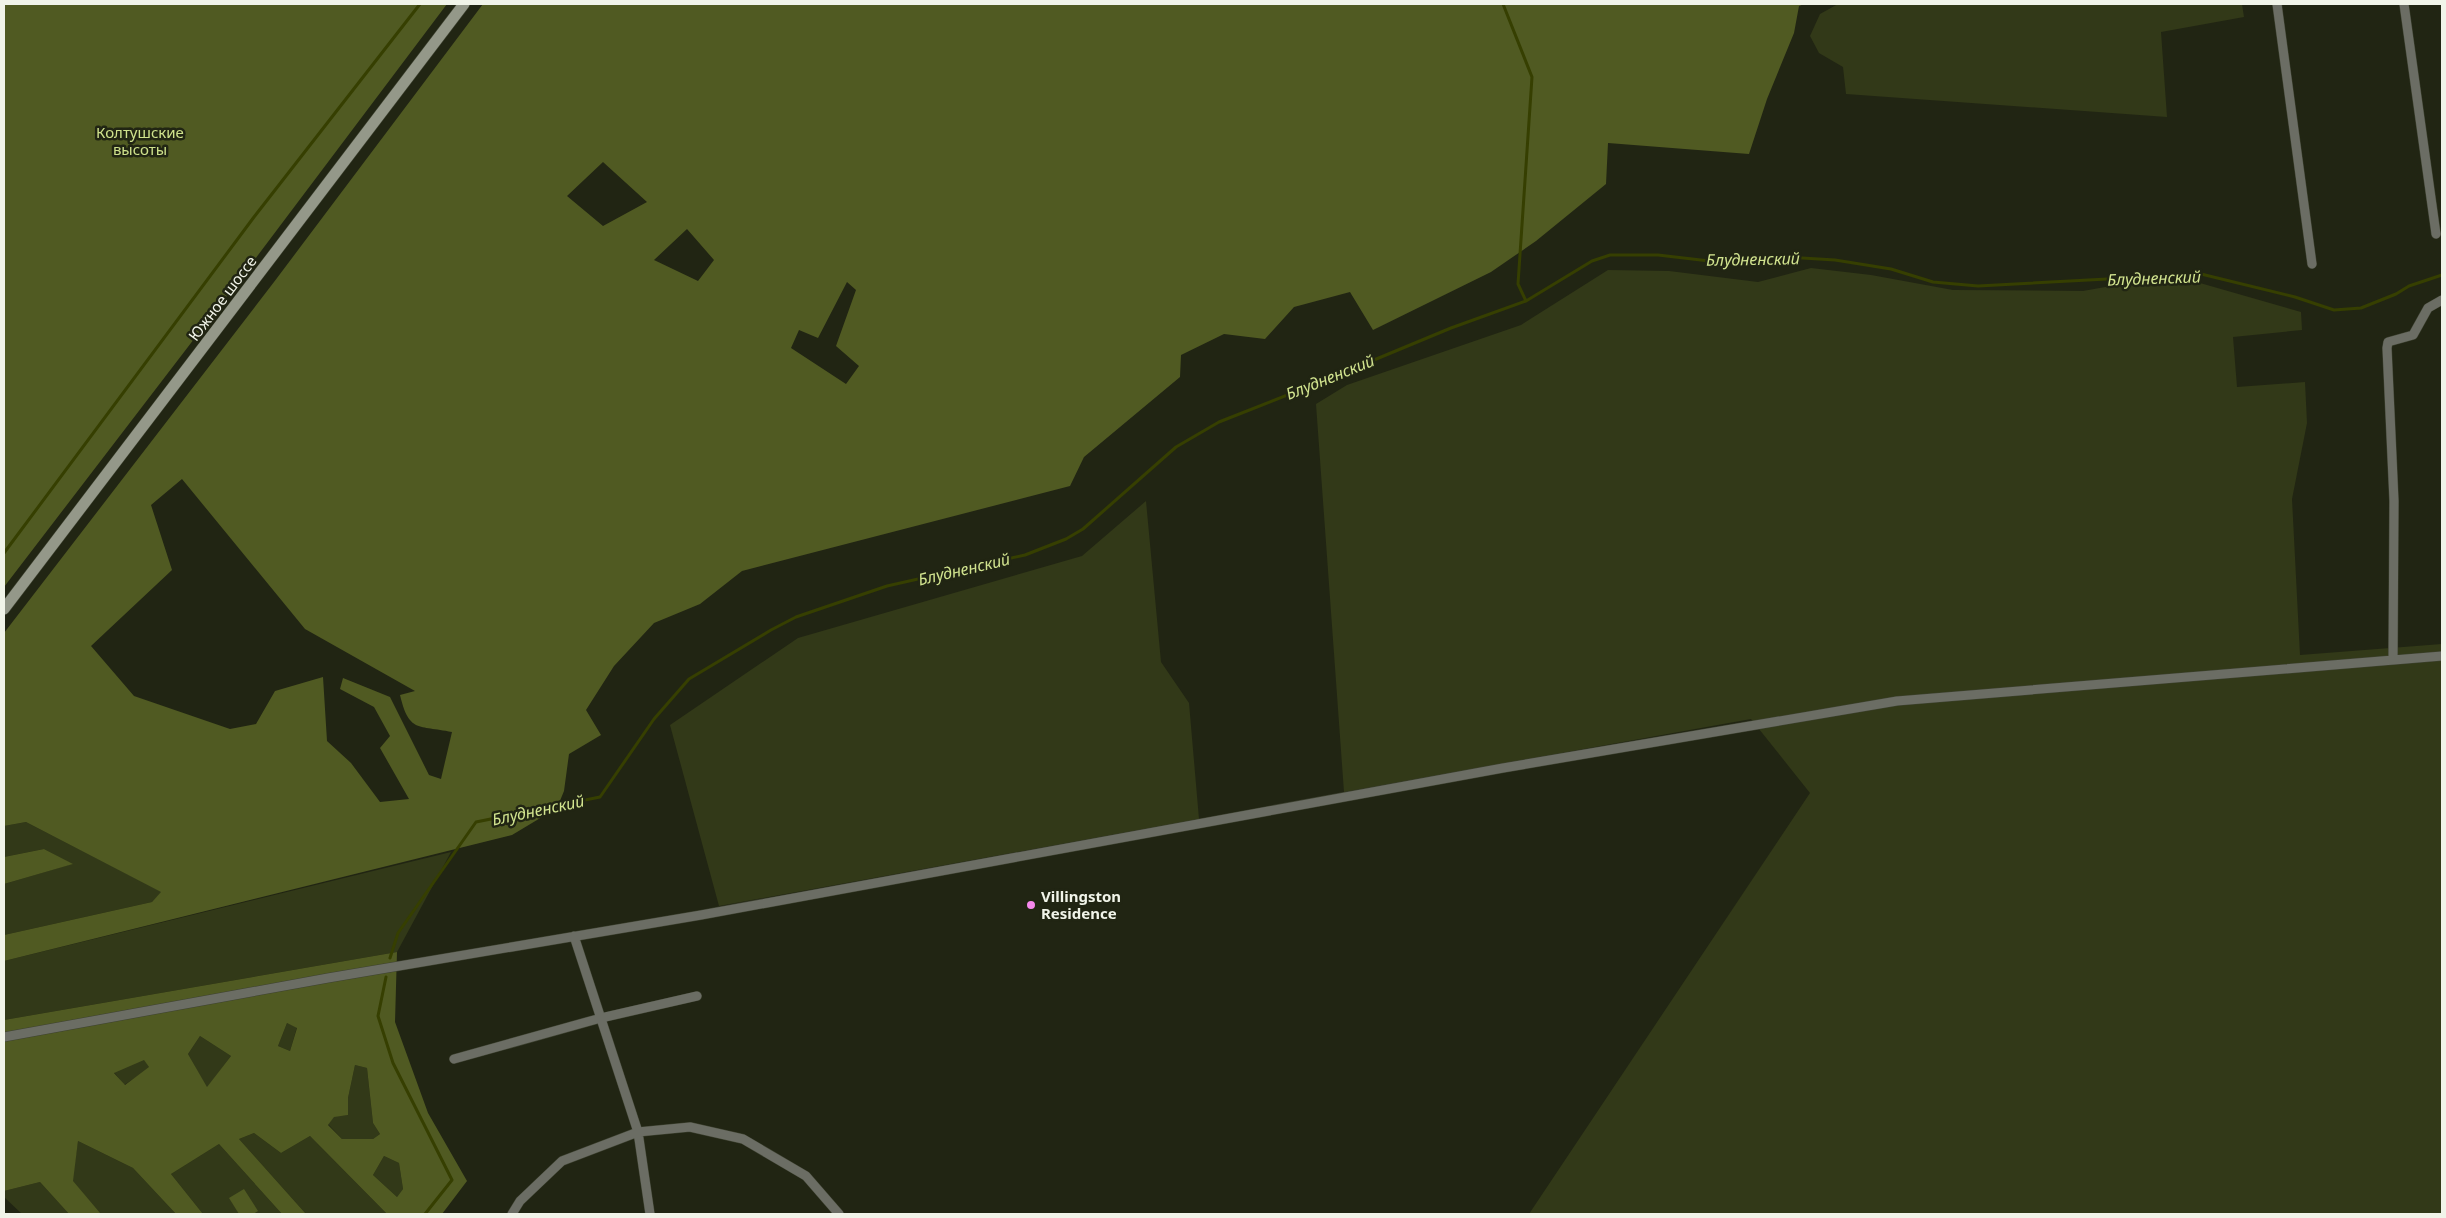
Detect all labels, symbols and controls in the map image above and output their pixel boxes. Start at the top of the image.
park label: Колтушские высоты [96,122,184,159]
water label: Блудненский [1706,247,1800,271]
street label: Южное шоссе [183,251,261,345]
water label: Блудненский [2107,265,2201,291]
water label: Блудненский [1282,349,1378,405]
water label: Блудненский [916,548,1012,590]
water label: Блудненский [490,790,586,830]
place label: Villingston Residence [1041,886,1121,923]
marker: Villingston Residence [1025,899,1037,911]

